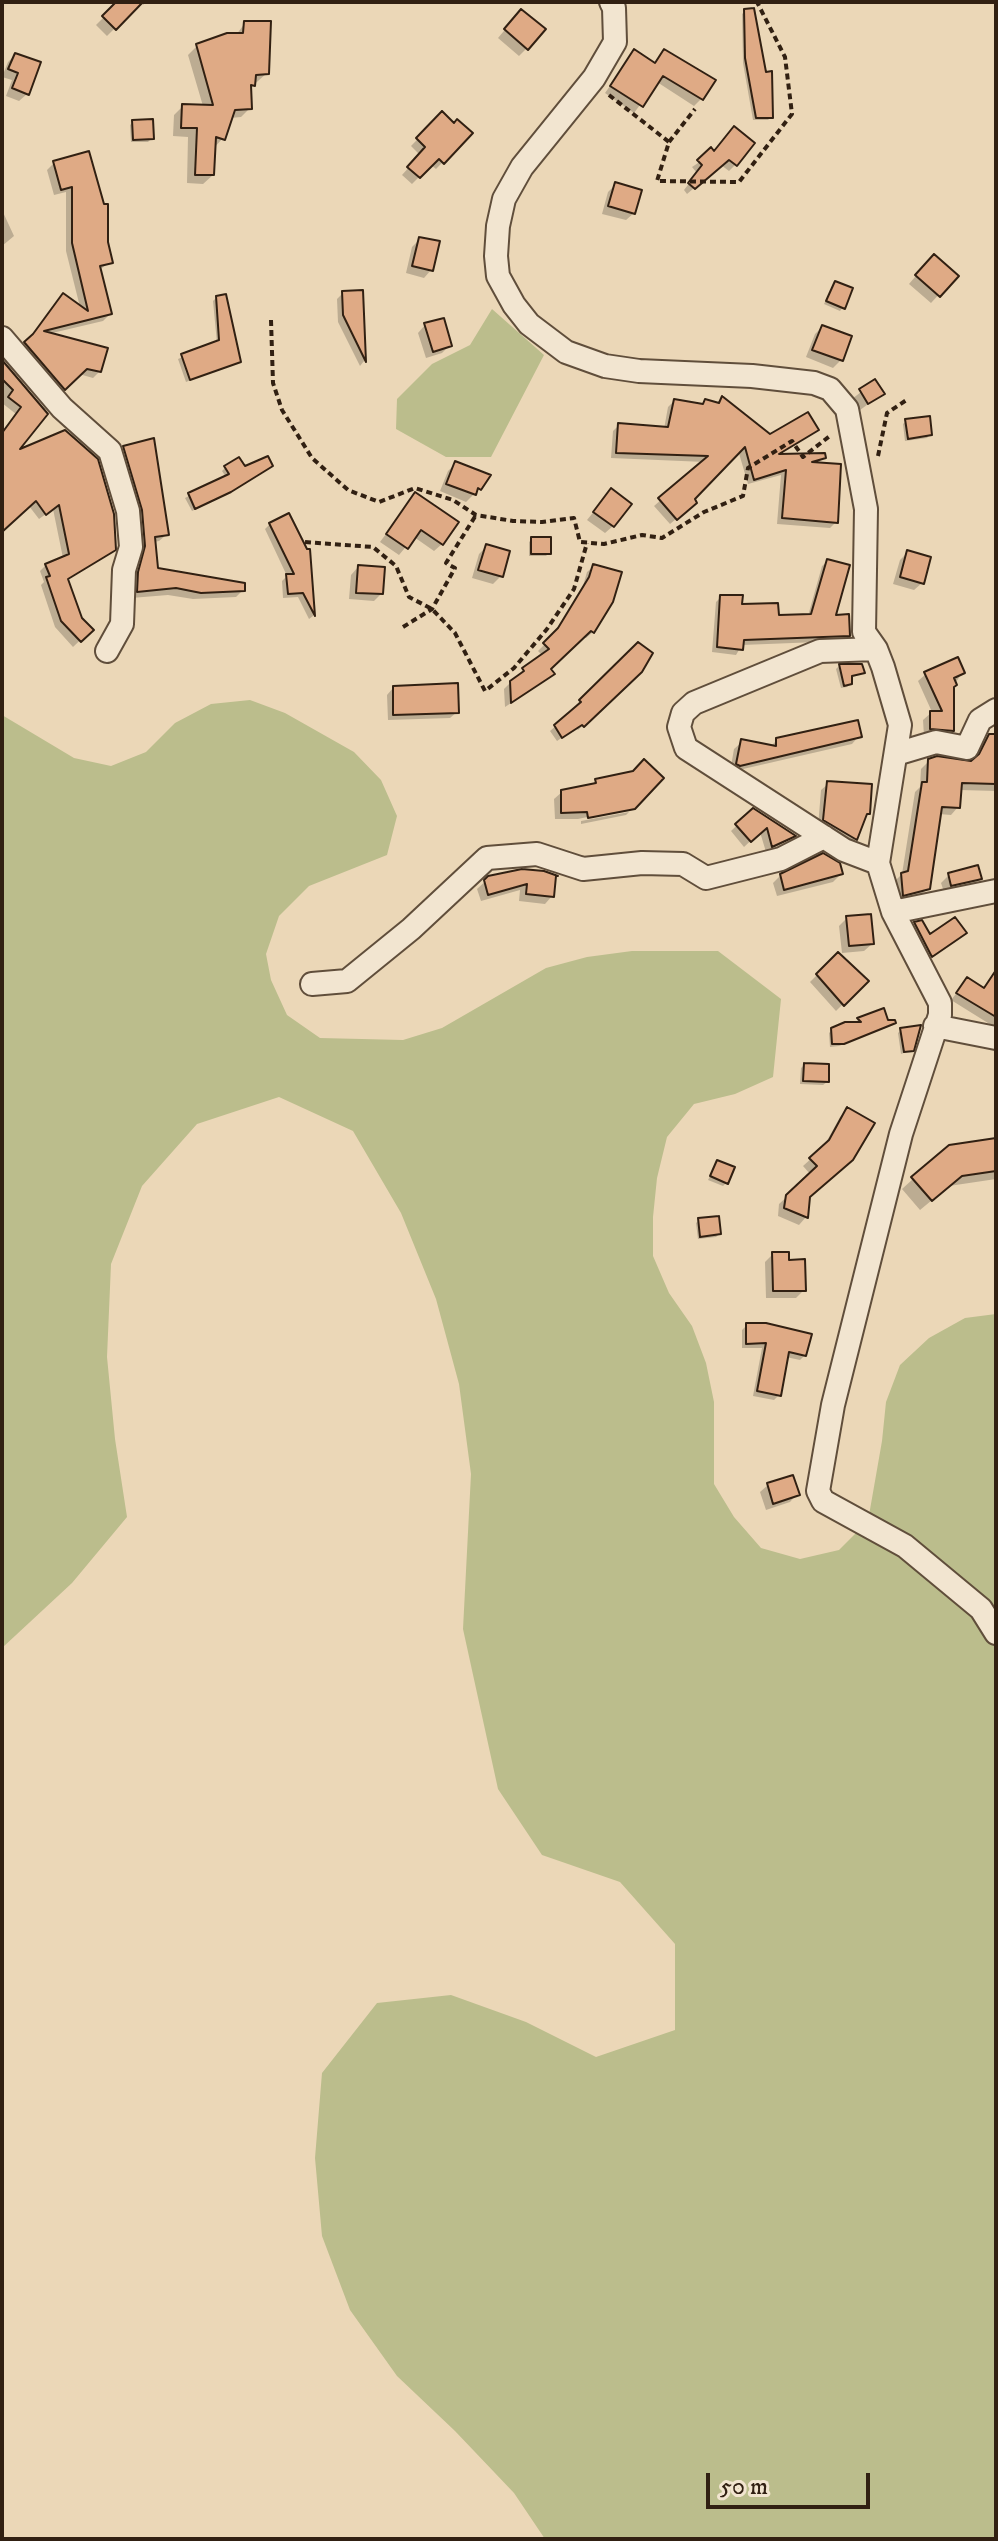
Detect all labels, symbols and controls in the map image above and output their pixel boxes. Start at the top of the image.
scale bar [710,2457,874,2507]
text: 50 m [720,2472,768,2502]

